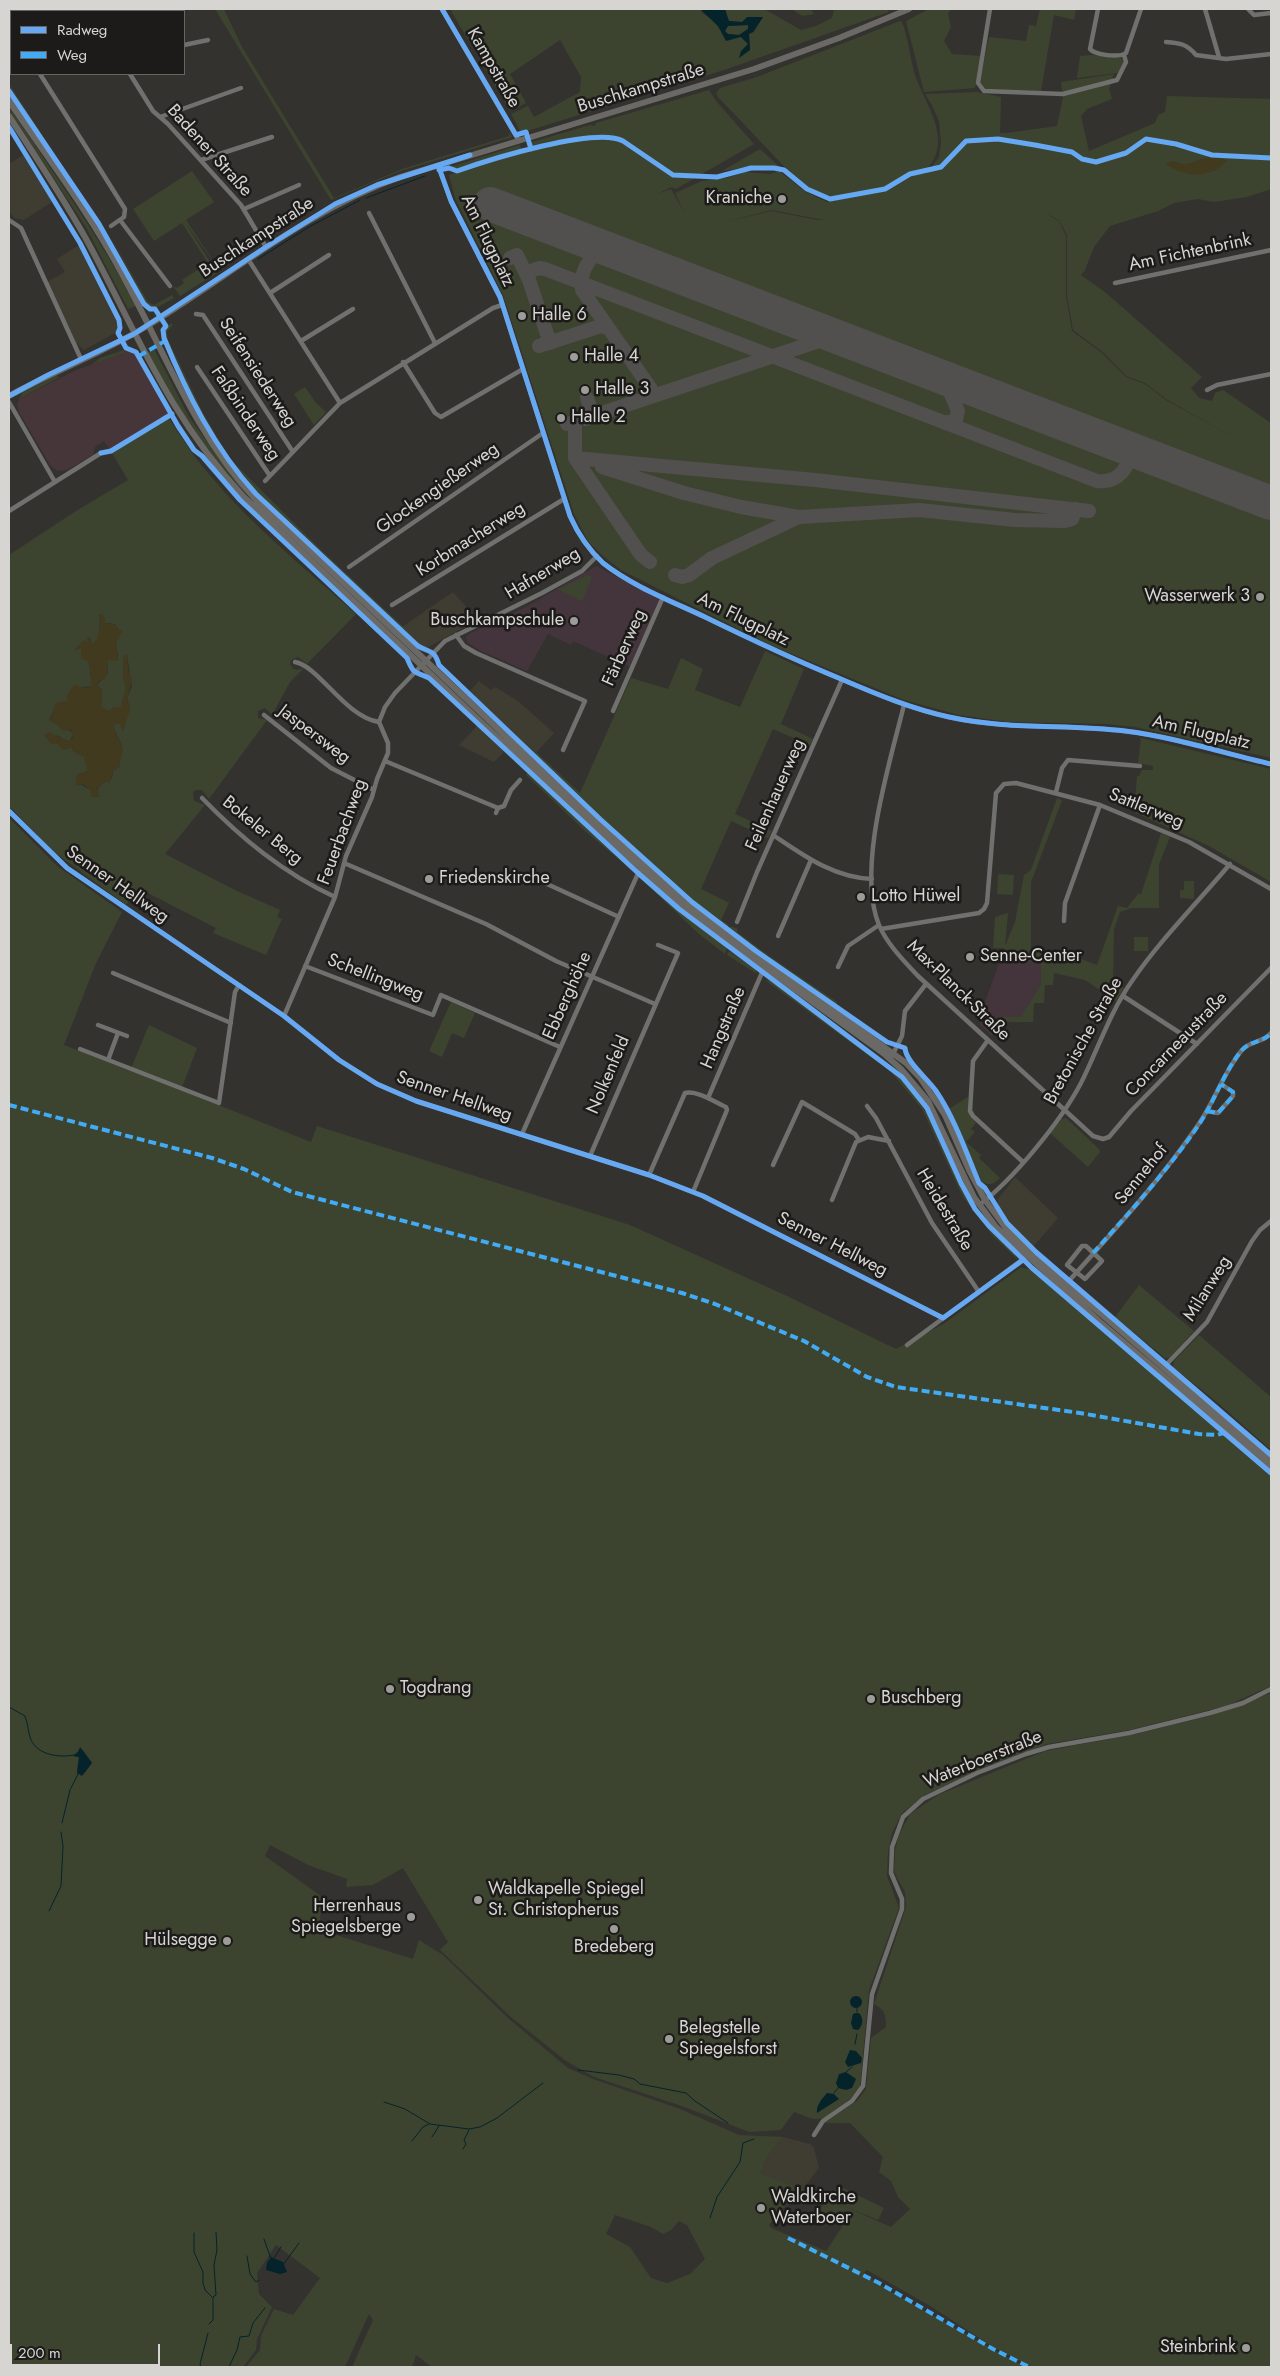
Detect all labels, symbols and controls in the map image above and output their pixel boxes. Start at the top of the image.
legend [10,10,185,75]
text: Radweg [57,19,107,41]
street label: Kampstraße [461,24,525,112]
text: Weg [57,44,87,66]
street label: Buschkampstraße [575,59,707,119]
street label: Badener Straße [162,100,256,202]
place label: Kraniche [706,188,772,210]
street label: Am Flugplatz [455,191,519,291]
street label: Buschkampstraße [196,193,318,283]
marker: Kraniche [776,193,788,205]
street label: Am Fichtenbrink [1127,229,1253,277]
place label: Halle 6 [532,305,587,327]
marker: Halle 6 [516,310,528,322]
street label: Seifensiederweg [213,314,301,432]
place label: Halle 4 [584,346,639,368]
marker: Halle 4 [568,351,580,363]
street label: Faßbinderweg [205,363,285,465]
place label: Halle 3 [595,379,649,401]
marker: Halle 3 [579,384,591,396]
place label: Halle 2 [571,407,626,429]
marker: Halle 2 [555,412,567,424]
street label: Glockengießerweg [373,439,503,539]
street label: Korbmacherweg [413,498,529,582]
street label: Hafnerweg [502,543,584,605]
place label: Wasserwerk 3 [1144,586,1250,608]
street label: Am Flugplatz [693,588,793,652]
marker: Wasserwerk 3 [1254,591,1266,603]
street label: Färberweg [599,606,651,690]
place label: Buschkampschule [430,610,564,632]
marker: Buschkampschule [568,615,580,627]
street label: Jaspersweg [274,701,354,769]
street label: Am Flugplatz [1150,711,1252,755]
street label: Feilenhauerweg [742,736,810,854]
street label: Feuerbachweg [314,776,372,888]
street label: Sattlerweg [1105,784,1187,834]
street label: Bokeler Berg [217,792,307,870]
street label: Senner Hellweg [61,842,173,928]
place label: Friedenskirche [439,868,550,890]
marker: Friedenskirche [423,873,435,885]
place label: Lotto Hüwel [871,886,960,908]
marker: Lotto Hüwel [855,891,867,903]
street label: Max-Planck-Straße [902,936,1014,1046]
place label: Senne-Center [980,946,1082,968]
street label: Ebberghöhe [539,949,597,1043]
street label: Schellingweg [324,950,426,1006]
marker: Senne-Center [964,951,976,963]
street label: Bretonische Straße [1040,974,1128,1108]
street label: Hangstraße [697,984,751,1072]
street label: Concarneaustraße [1121,988,1233,1102]
street label: Nolkenfeld [583,1033,635,1117]
street label: Senner Hellweg [393,1067,515,1127]
street label: Sennehof [1111,1140,1173,1210]
street label: Heidestraße [911,1165,977,1255]
street label: Senner Hellweg [773,1208,891,1282]
street label: Milanweg [1180,1252,1236,1326]
place label: Togdrang [400,1678,471,1700]
marker: Togdrang [384,1683,396,1695]
place label: Buschberg [881,1688,961,1710]
marker: Buschberg [865,1693,877,1705]
street label: Waterboerstraße [921,1726,1045,1794]
place label: Waldkapelle Spiegel St. Christopherus [488,1879,644,1922]
marker: Waldkapelle Spiegel St. Christopherus [472,1894,484,1906]
place label: Herrenhaus Spiegelsberge [291,1896,401,1938]
marker: Herrenhaus Spiegelsberge [405,1911,417,1923]
marker: Bredeberg [608,1923,620,1935]
place label: Hülsegge [144,1930,217,1952]
marker: Hülsegge [221,1935,233,1947]
place label: Bredeberg [574,1937,654,1959]
place label: Belegstelle Spiegelsforst [679,2018,777,2060]
marker: Belegstelle Spiegelsforst [663,2033,675,2045]
place label: Waldkirche Waterboer [771,2187,856,2230]
marker: Waldkirche Waterboer [755,2202,767,2214]
scale bar [12,2334,162,2366]
place label: Steinbrink [1160,2337,1236,2359]
text: 200 m [18,2342,61,2364]
marker: Steinbrink [1240,2342,1252,2354]

